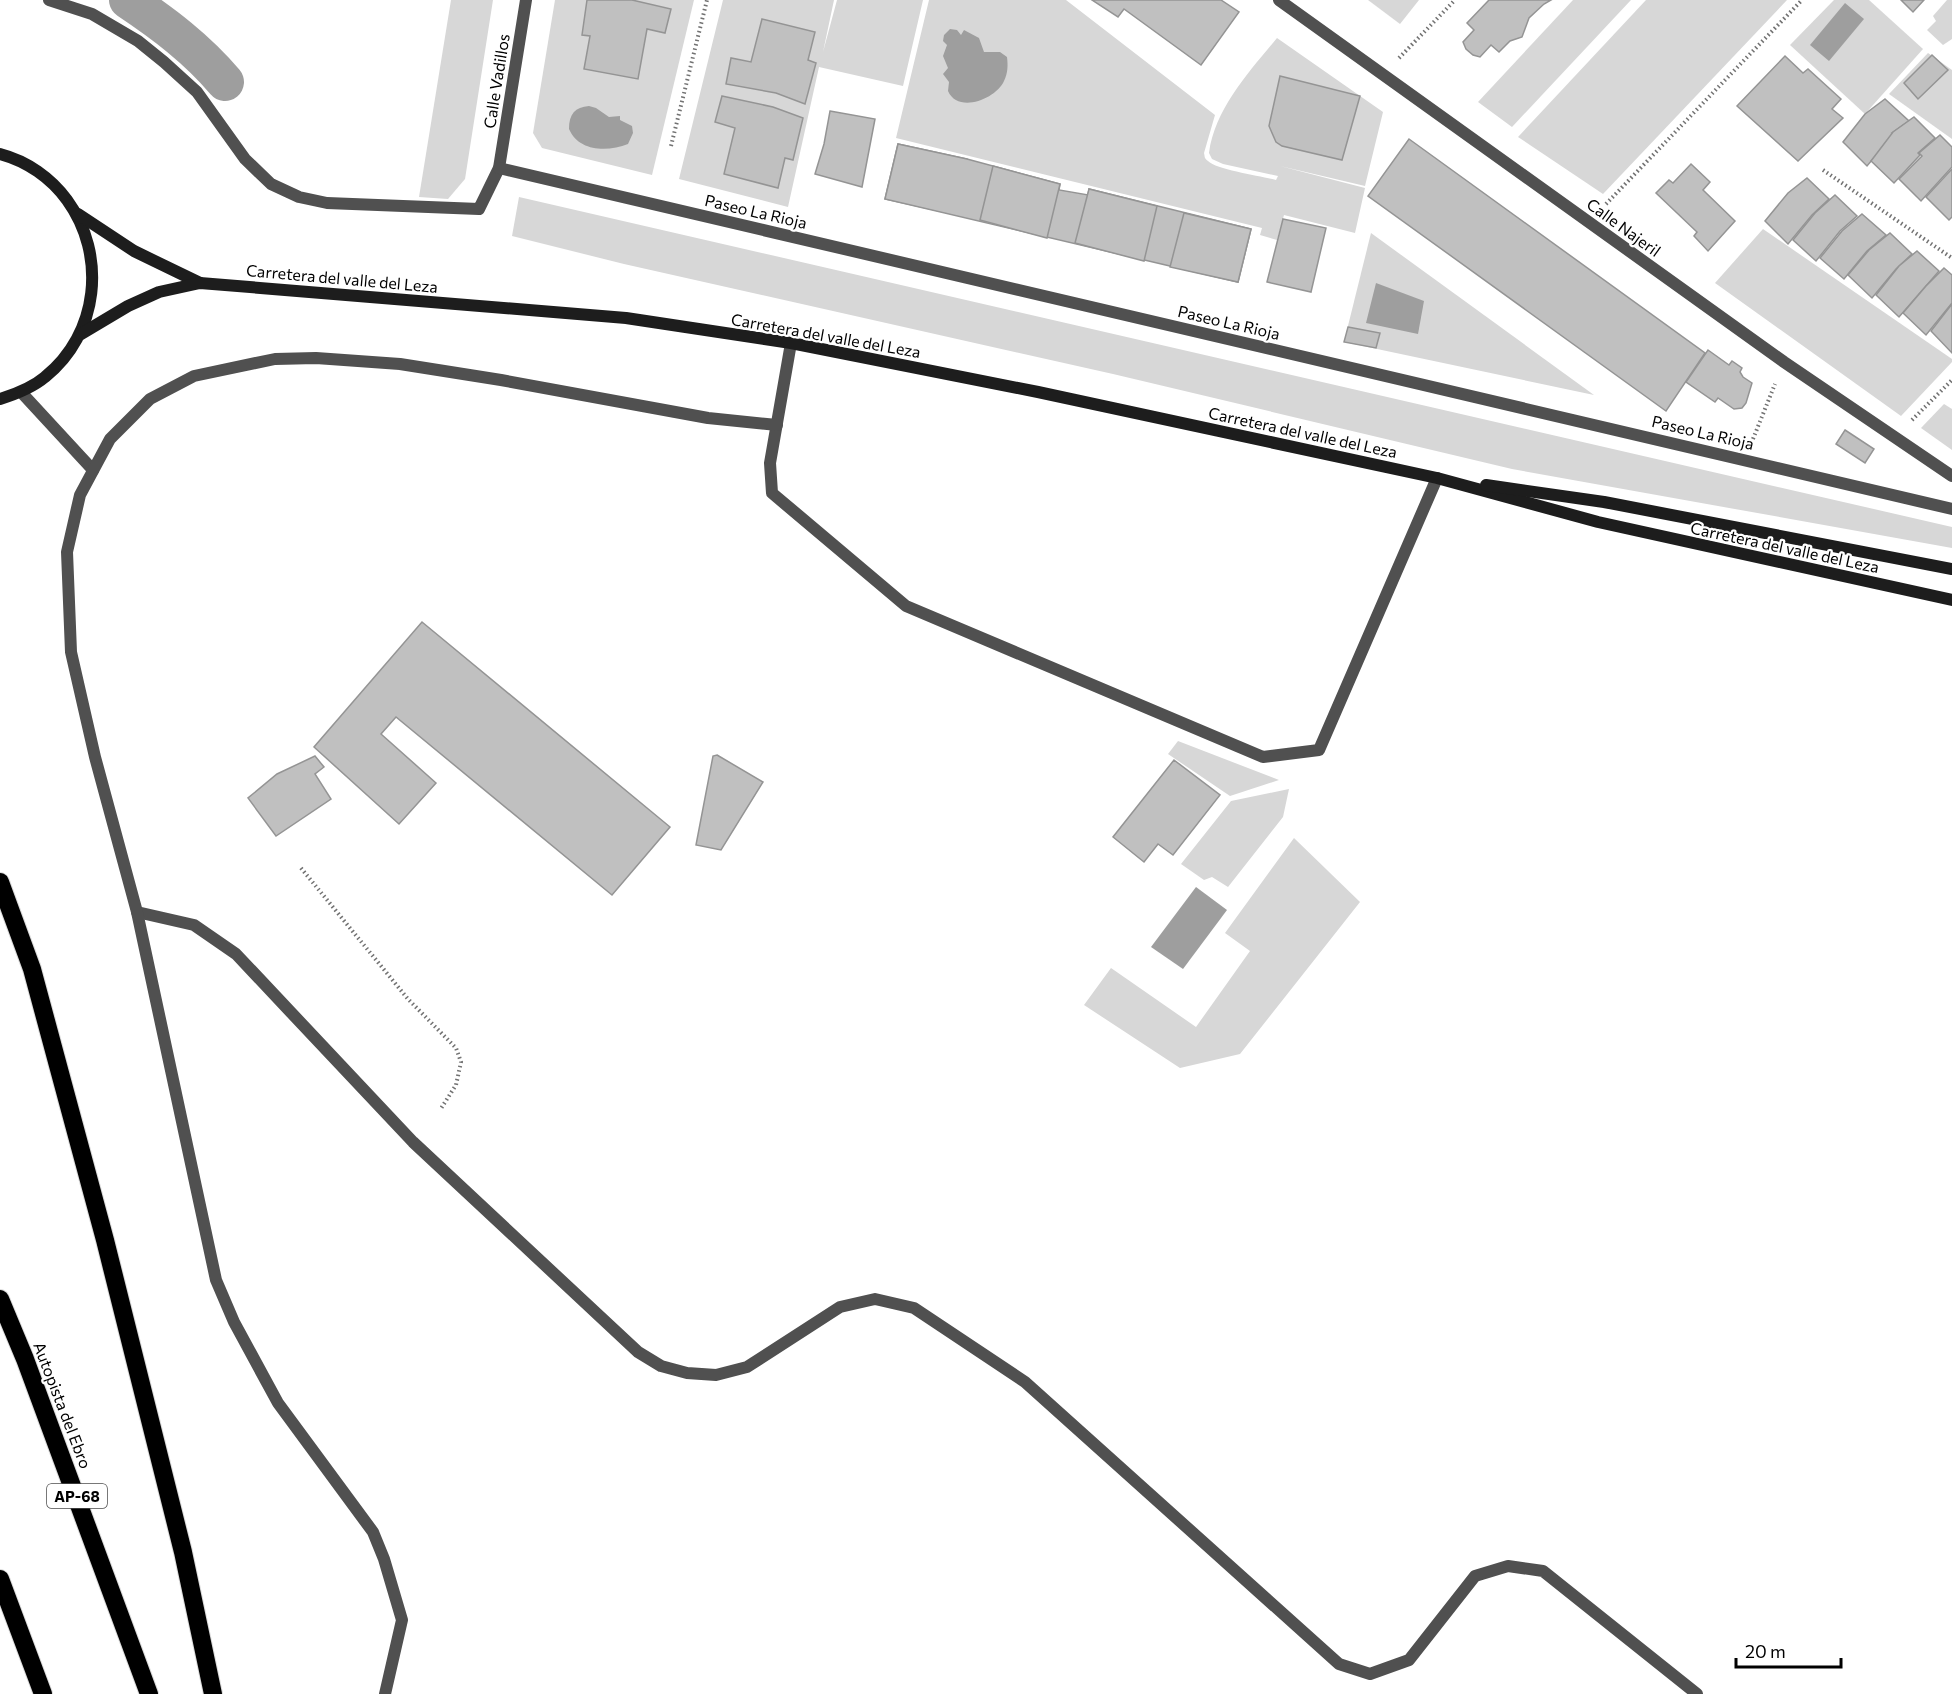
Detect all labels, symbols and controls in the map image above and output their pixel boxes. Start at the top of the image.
street label: Calle Vadillos [479,32,513,130]
street label: Paseo La Rioja [703,190,809,232]
street label: Calle Najeril [1583,194,1665,260]
street label: Carretera del valle del Leza [245,260,439,296]
street label: Paseo La Rioja [1176,301,1282,343]
street label: Carretera del valle del Leza [730,309,922,361]
street label: Carretera del valle del Leza [1207,403,1399,461]
street label: Paseo La Rioja [1650,411,1756,453]
street label: Carretera del valle del Leza [1689,518,1881,576]
street label: Autopista del Ebro [30,1339,96,1471]
road number: AP-68 [47,1484,107,1508]
scale bar [1736,1631,1841,1669]
text: 20 m [1745,1640,1786,1662]

